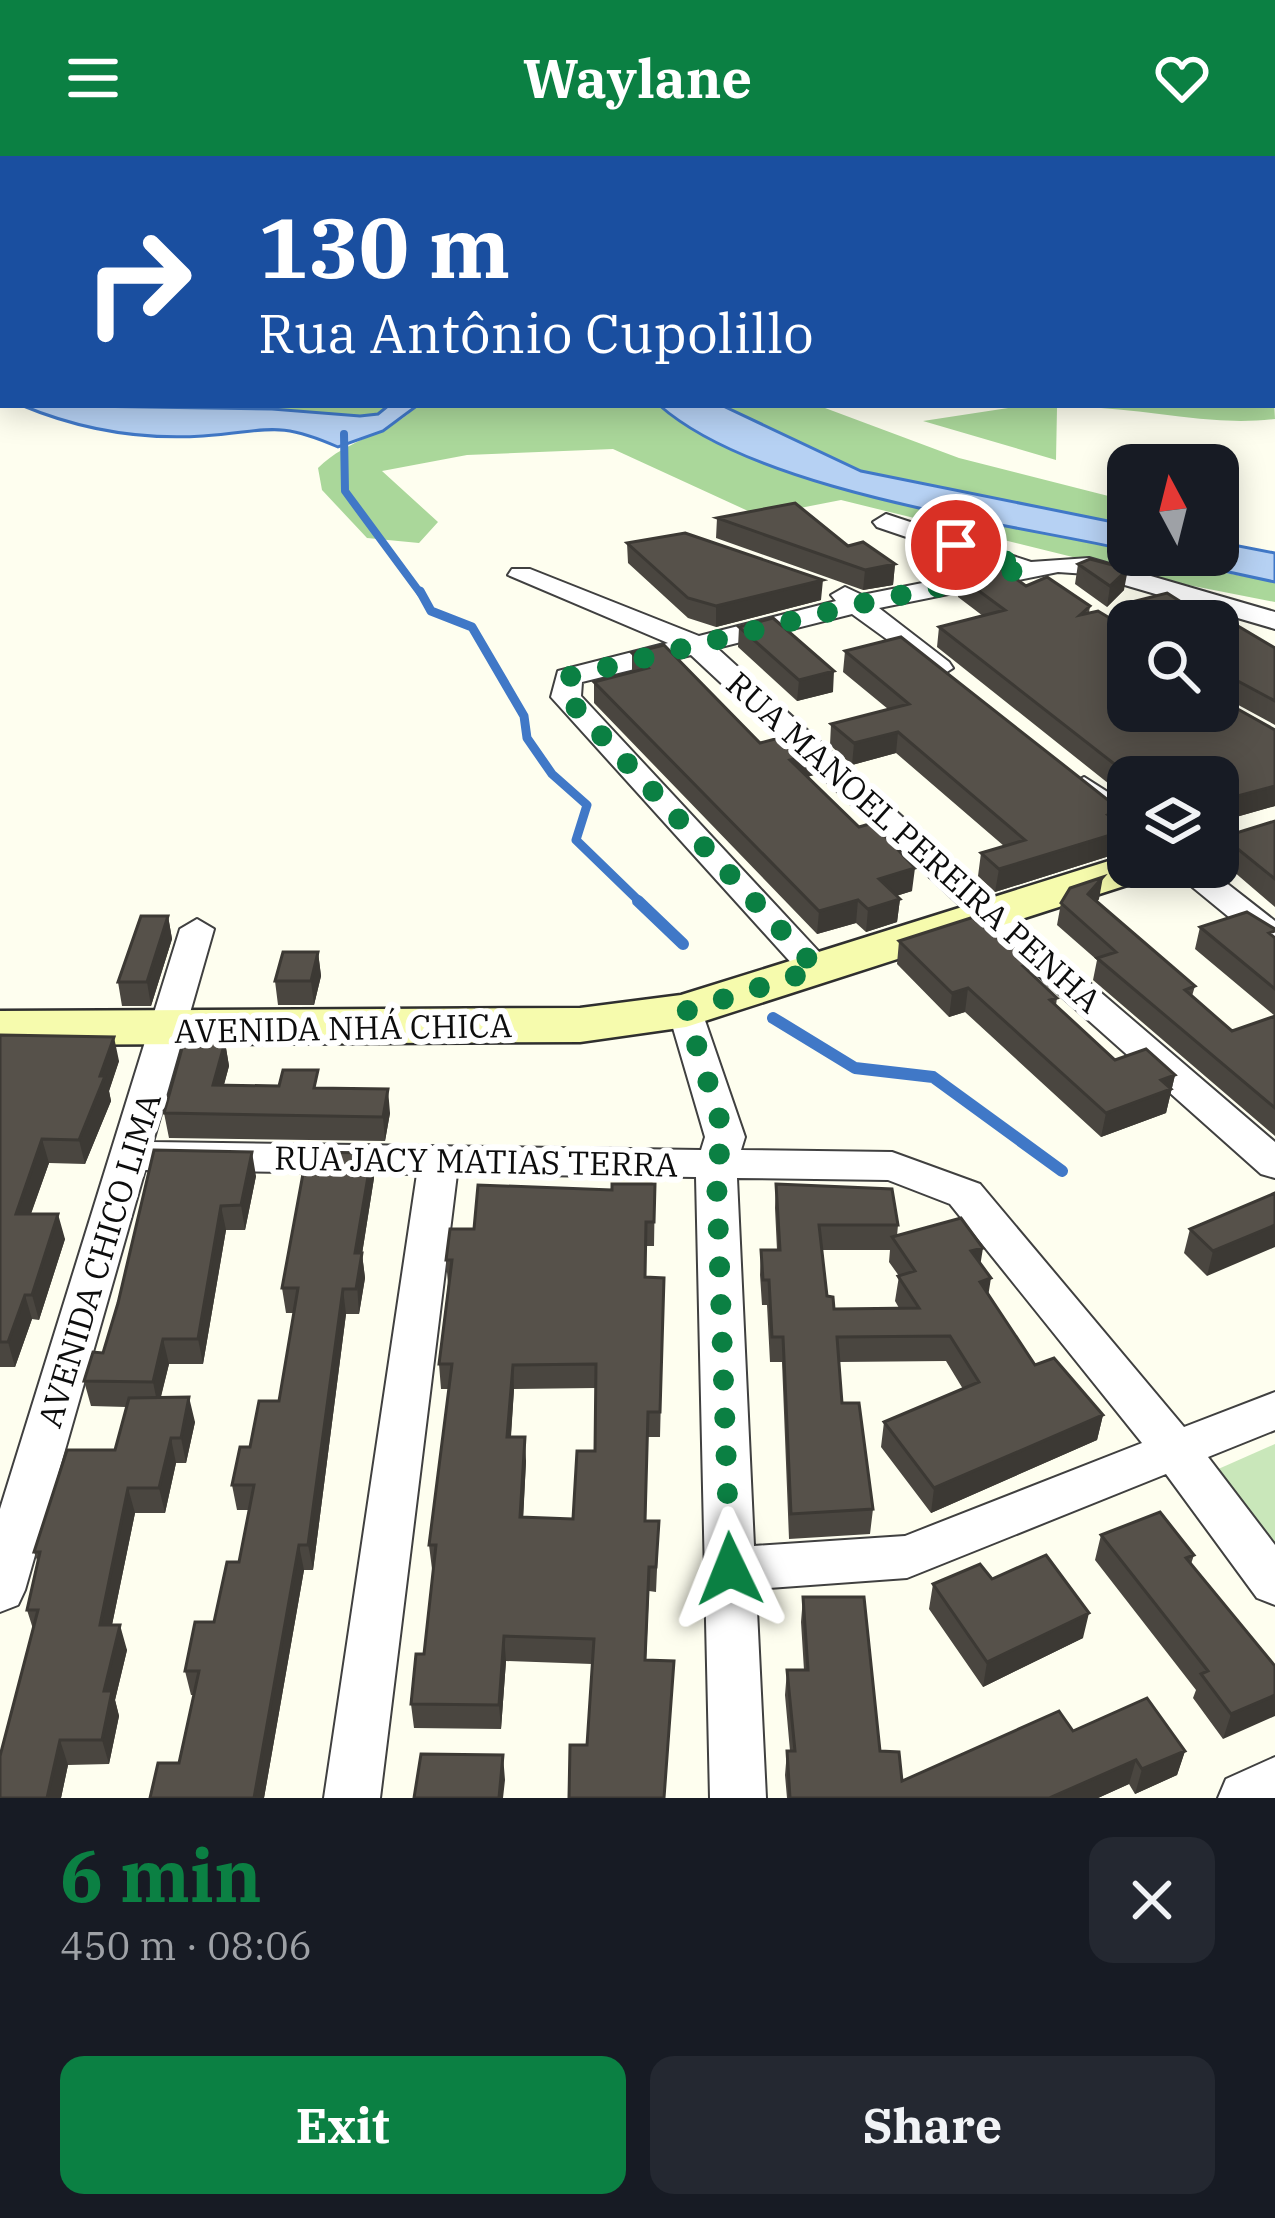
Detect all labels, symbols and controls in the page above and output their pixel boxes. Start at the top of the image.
text: Waylane [523,43,752,113]
icon: menu [60,45,126,111]
icon: heart [1149,45,1215,111]
text: 130 m [258,192,510,301]
icon: right [60,204,216,360]
text: Rua Antônio Cupolillo [258,298,814,368]
north arrow [1107,444,1239,576]
map controls [1107,444,1239,888]
pin [905,494,1007,596]
icon: arrive [923,512,989,578]
button: search [1107,600,1239,732]
street label: RUA MANOEL PEREIRA PENHA [718,662,1111,1022]
button: layers [1107,756,1239,888]
street label: AVENIDA NHÁ CHICA [174,1003,513,1052]
street label: AVENIDA CHICO LIMA [27,1087,170,1432]
street label: RUA JACY MATIAS TERRA [274,1135,679,1186]
position arrow [667,1506,793,1632]
text: 6 min [60,1828,262,1922]
button: close [1089,1837,1215,1963]
text: 450 m · 08:06 [60,1920,312,1971]
button: Exit [60,2056,626,2194]
button: Share [650,2056,1215,2194]

